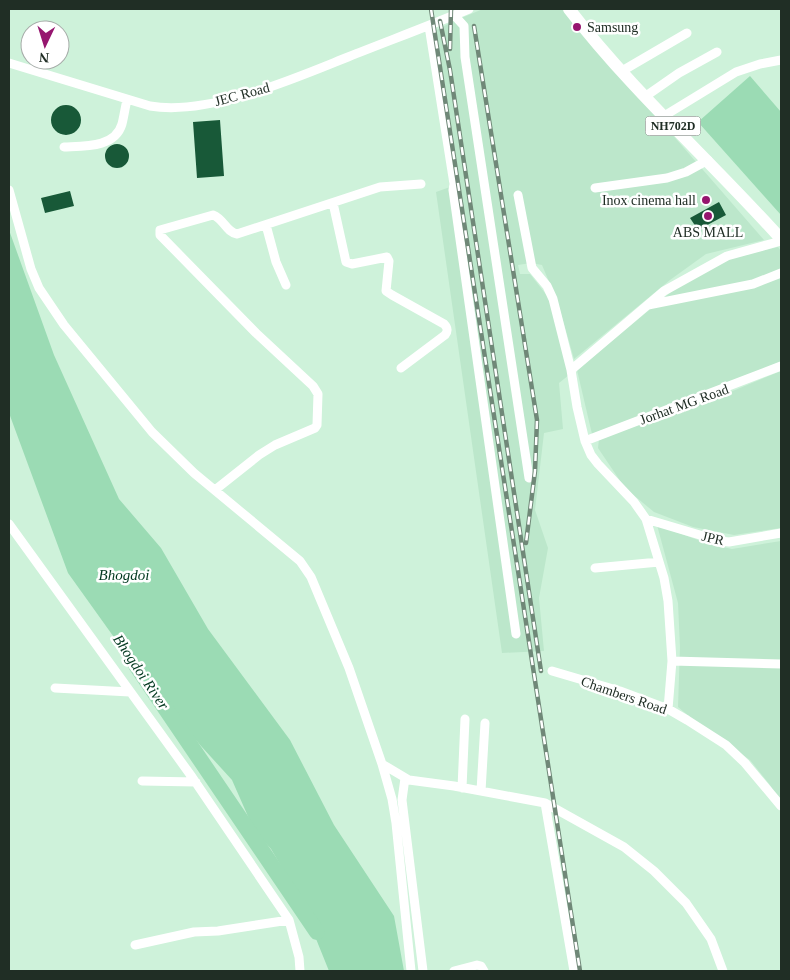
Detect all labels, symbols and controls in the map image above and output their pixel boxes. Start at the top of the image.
north arrow [20,20,70,70]
place label: Samsung [587,20,638,35]
marker: Samsung [571,21,583,33]
text: N [39,50,50,65]
street label: JEC Road [213,80,271,109]
road number: NH702D [646,116,700,136]
place label: Inox cinema hall [602,193,696,208]
marker: Inox cinema hall [700,194,712,206]
marker: ABS MALL [702,210,714,222]
place label: ABS MALL [673,225,743,240]
street label: Jorhat MG Road [638,381,731,427]
street label: JPR [700,529,726,548]
water label: Bhogdoi [99,567,149,583]
water label: Bhogdoi River [110,631,172,713]
street label: Chambers Road [579,674,669,717]

